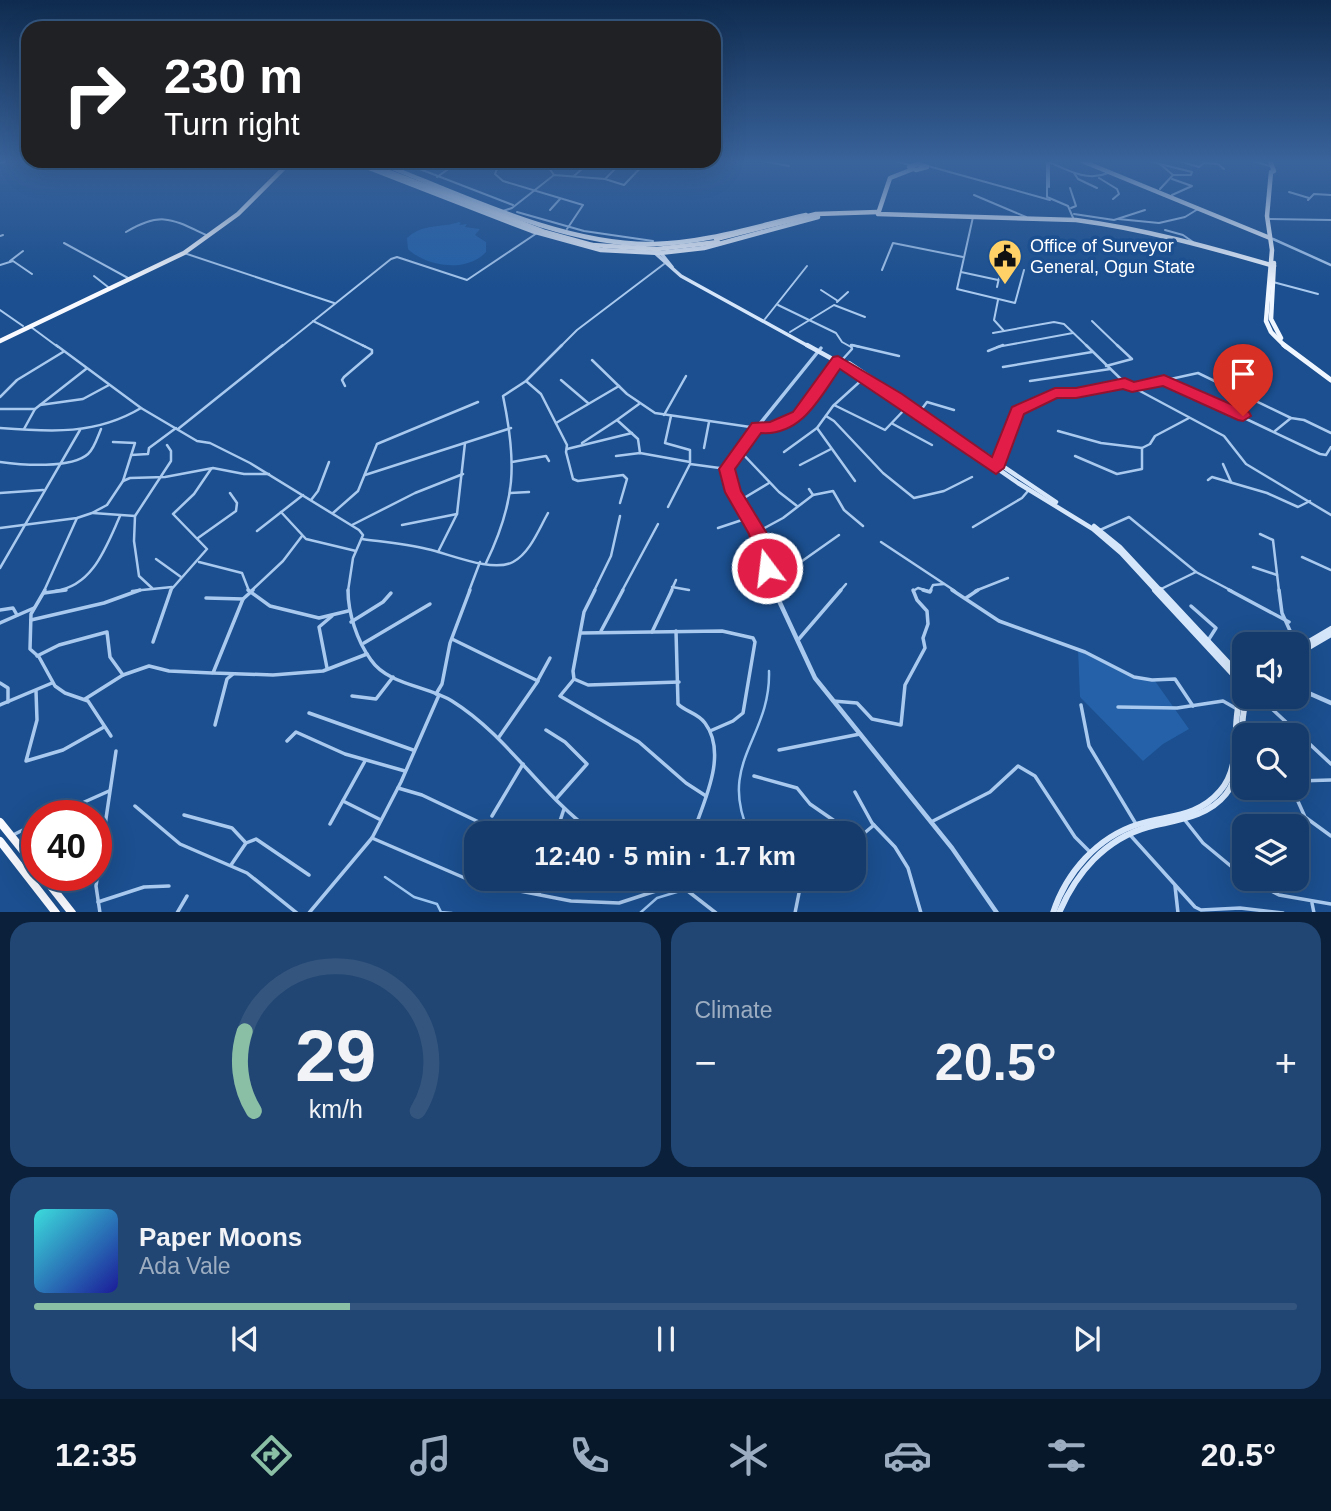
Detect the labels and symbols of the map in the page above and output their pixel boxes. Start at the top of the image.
place label: Office of Surveyor General, Ogun State [1030,236,1195,277]
public building icon: Office of Surveyor General, Ogun State [986,237,1024,286]
pin [1213,344,1273,416]
position arrow [730,531,804,605]
speed limit sign: 40 [21,800,112,891]

